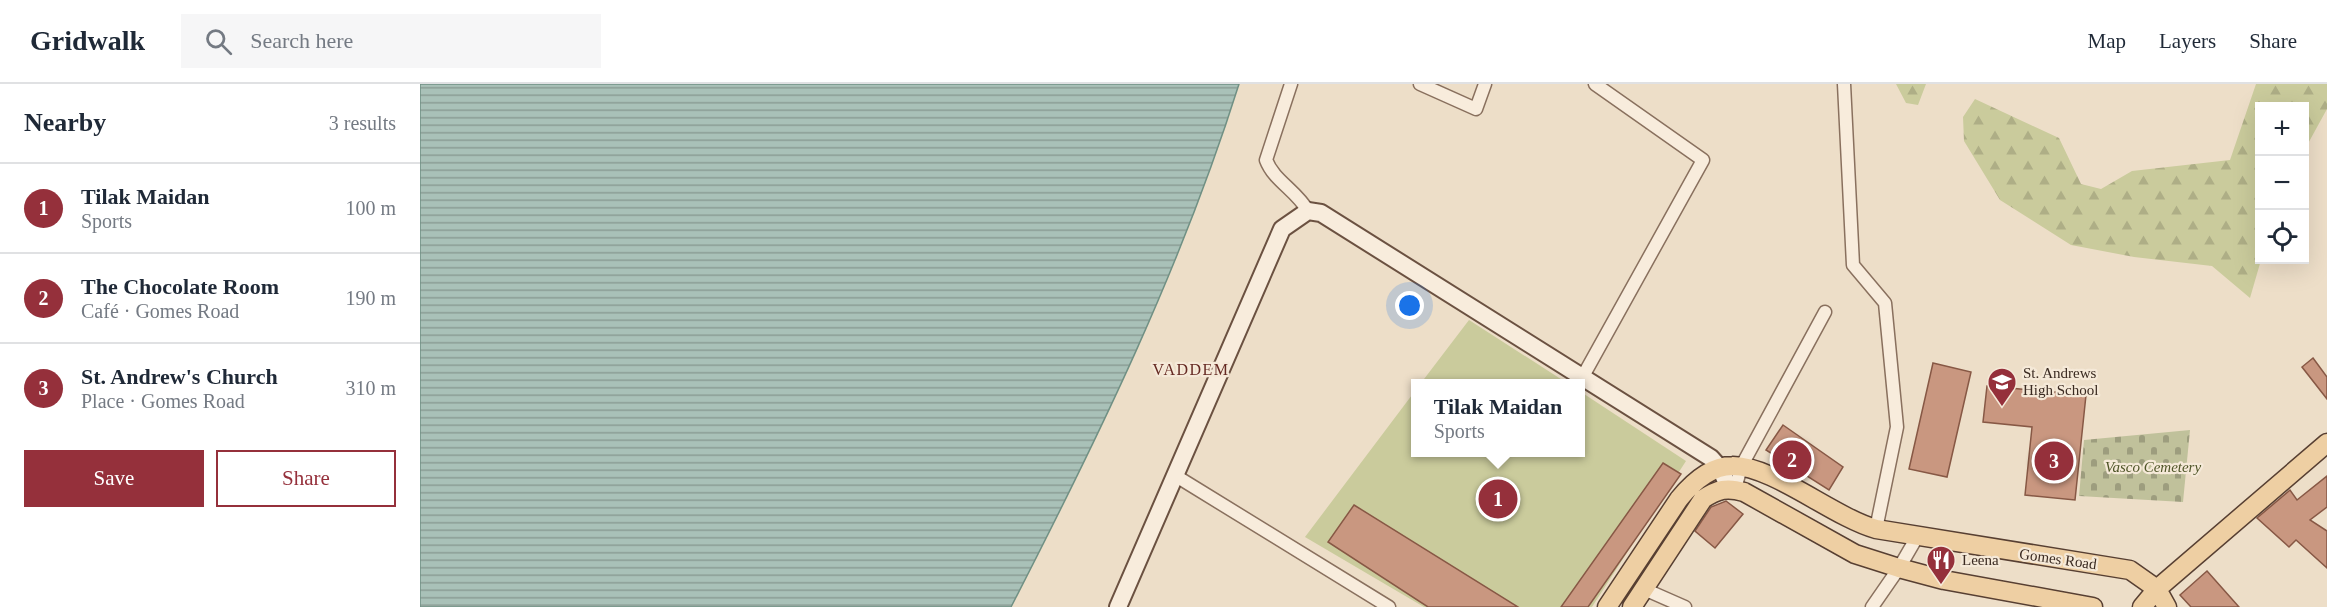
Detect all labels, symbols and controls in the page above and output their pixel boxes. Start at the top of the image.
search box [181,14,601,68]
text: Gridwalk [30,25,145,56]
icon: search [202,25,235,58]
text: Search here [250,28,353,53]
text: Map [2088,29,2126,53]
text: Layers [2159,29,2216,53]
text: Share [2249,29,2297,53]
map controls [2255,102,2309,264]
button: + [2255,102,2309,156]
text: Nearby [24,108,106,137]
text: 3 results [329,112,396,134]
button: − [2255,156,2309,210]
text: Tilak Maidan [81,184,210,209]
text: 1 [39,197,49,219]
text: 100 m [345,197,396,219]
text: Sports [81,210,132,232]
button: locate [2255,210,2309,264]
text: The Chocolate Room [81,274,279,299]
text: 2 [39,287,49,309]
text: 190 m [345,287,396,309]
your location [1395,291,1424,320]
text: Café · Gomes Road [81,300,239,322]
district label: VADDEM [1152,361,1230,378]
text: St. Andrew's Church [81,364,278,389]
place label: St. Andrews High School [2023,365,2098,398]
school or university icon: St. Andrews High School [1986,366,2018,408]
text: 3 [39,377,49,399]
text: 310 m [345,377,396,399]
popup [1411,379,1585,457]
text: Place · Gomes Road [81,390,245,412]
text: Tilak Maidan [1434,394,1562,419]
text: Sports [1434,420,1485,442]
pin: 2 [1772,438,1812,482]
pin: 3 [2034,438,2074,484]
button: Save [24,450,204,507]
button: Share [216,450,396,507]
park label: Vasco Cemetery [2105,459,2201,475]
pin: 1 [1478,476,1518,522]
restaurant icon: Leena [1925,544,1957,586]
street label: Gomes Road [2018,546,2098,572]
place label: Leena [1962,552,1999,568]

